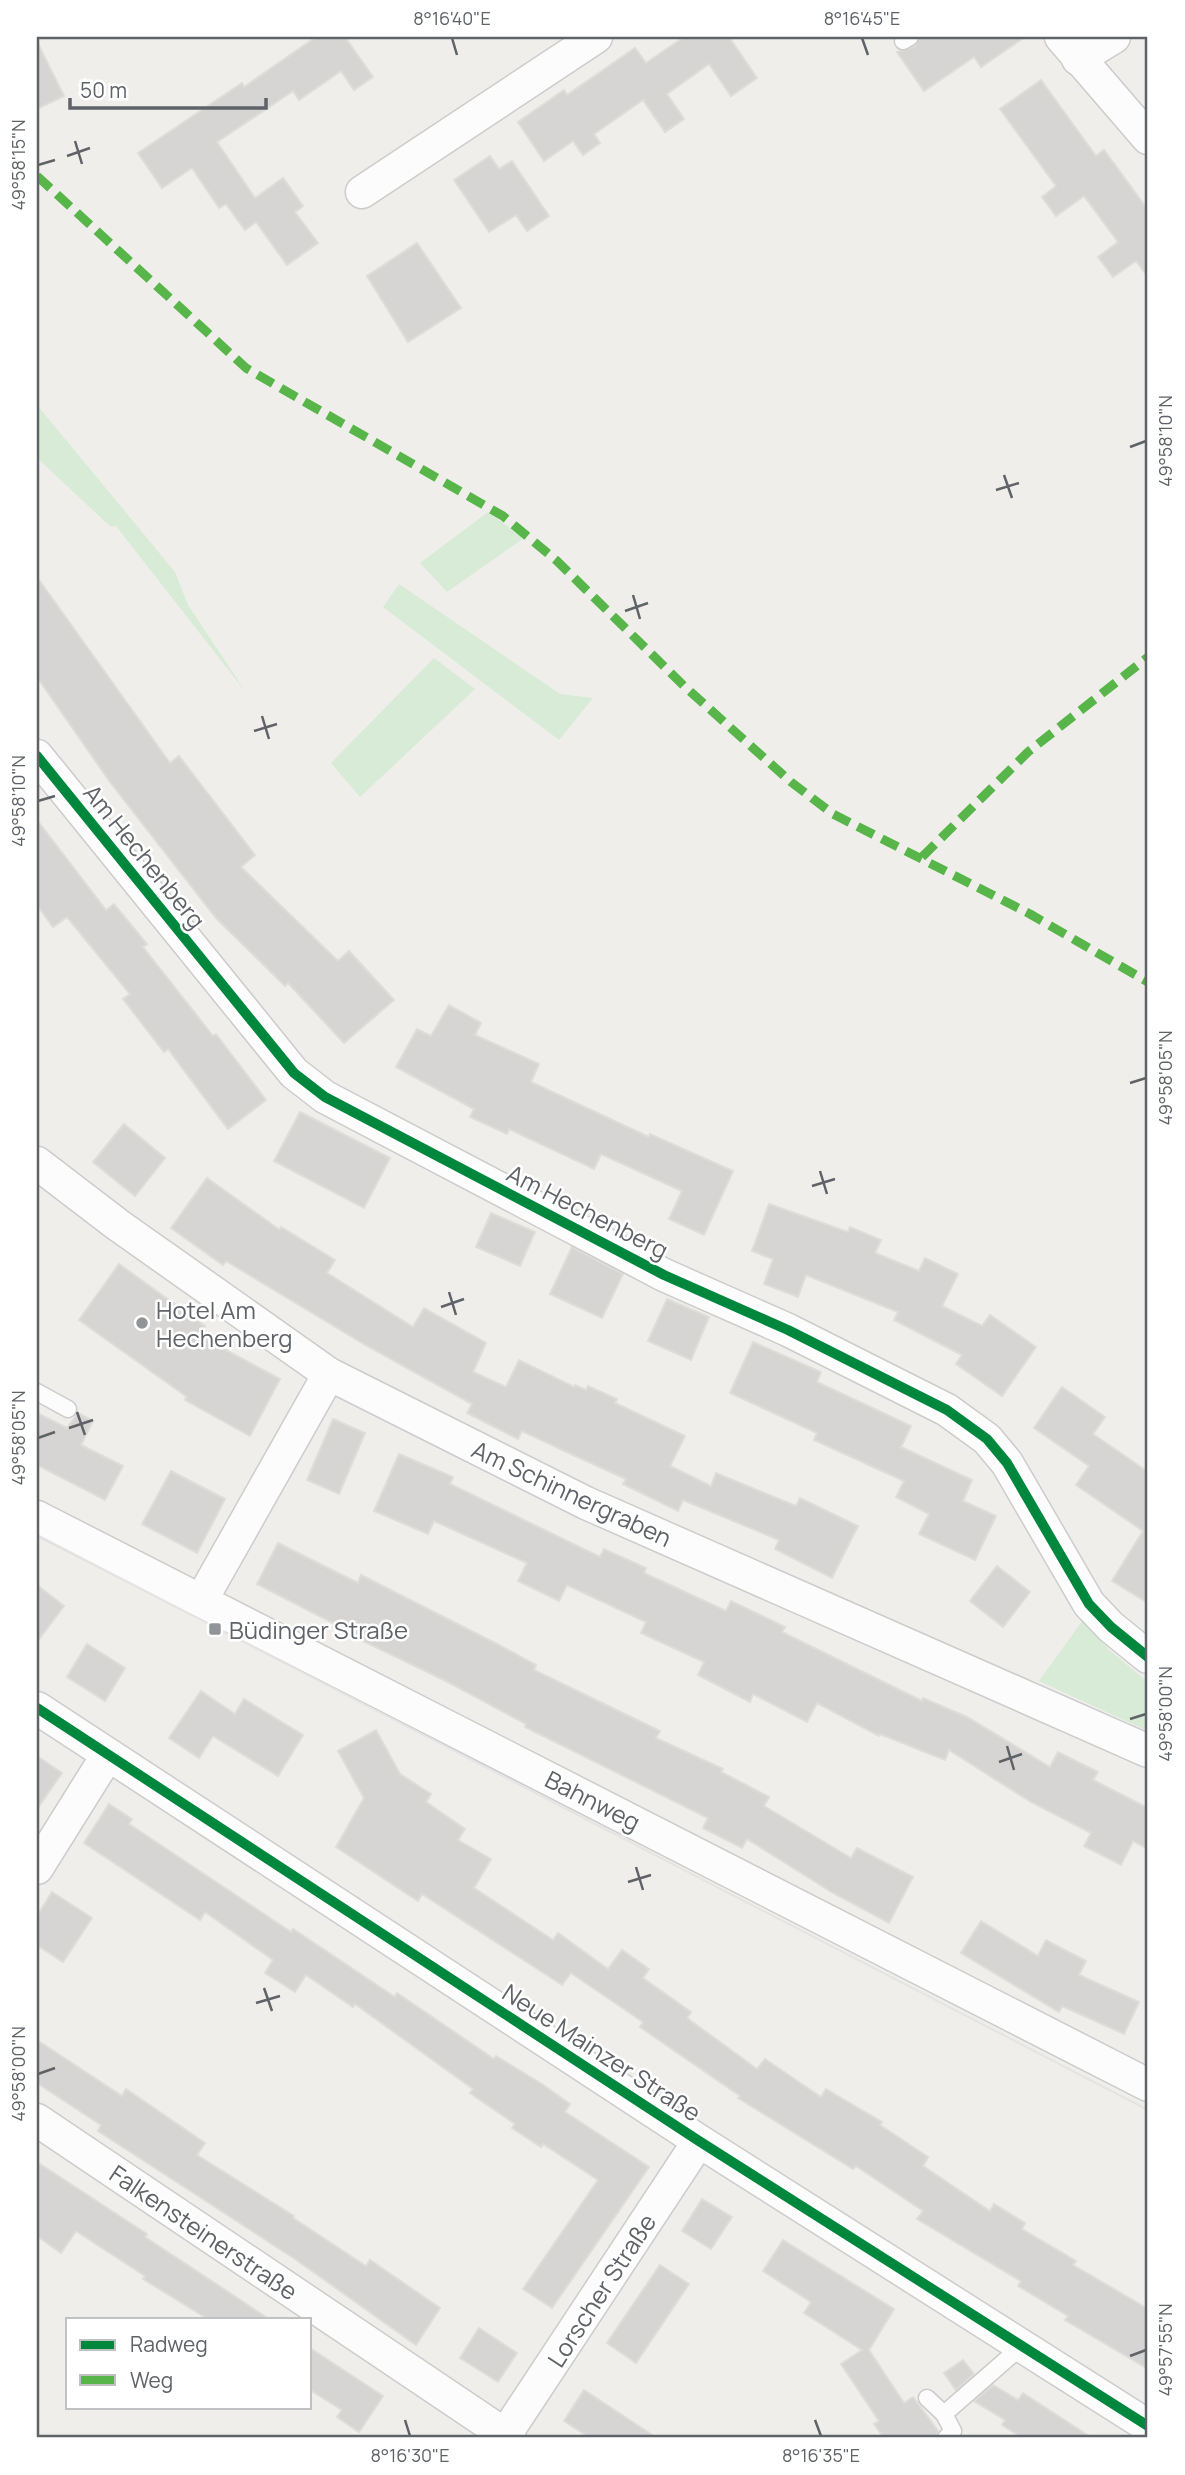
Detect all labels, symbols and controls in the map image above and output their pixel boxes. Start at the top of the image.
text: 8°16'40"E [413,6,491,30]
text: 8°16'45"E [824,6,900,30]
scale bar [70,66,266,110]
text: 50 m [80,76,127,104]
text: 49°58'15"N [6,119,30,211]
text: 49°58'10"N [1153,395,1177,487]
text: 49°58'10"N [6,755,30,847]
street label: Am Hechenberg [77,777,213,935]
text: 49°58'05"N [1153,1030,1177,1126]
street label: Am Hechenberg [502,1156,674,1266]
place label: Hotel Am Hechenberg [156,1293,293,1354]
marker: Hotel Am Hechenberg [134,1315,150,1331]
text: 49°58'05"N [6,1390,30,1486]
street label: Am Schinnergraben [467,1432,677,1554]
place label: Büdinger Straße [229,1613,408,1646]
marker: Büdinger Straße [207,1621,223,1637]
text: 49°58'00"N [1153,1666,1177,1762]
street label: Bahnweg [540,1762,646,1838]
street label: Neue Mainzer Straße [496,1975,708,2129]
text: 49°58'00"N [6,2026,30,2122]
street label: Falkensteinerstraße [104,2157,304,2307]
street label: Lorscher Straße [539,2207,663,2373]
text: 49°57'55"N [1153,2303,1177,2397]
legend [66,2318,312,2408]
text: Radweg [130,2330,208,2358]
text: Weg [130,2366,173,2394]
text: 8°16'30"E [371,2443,449,2467]
text: 8°16'35"E [782,2443,860,2467]

